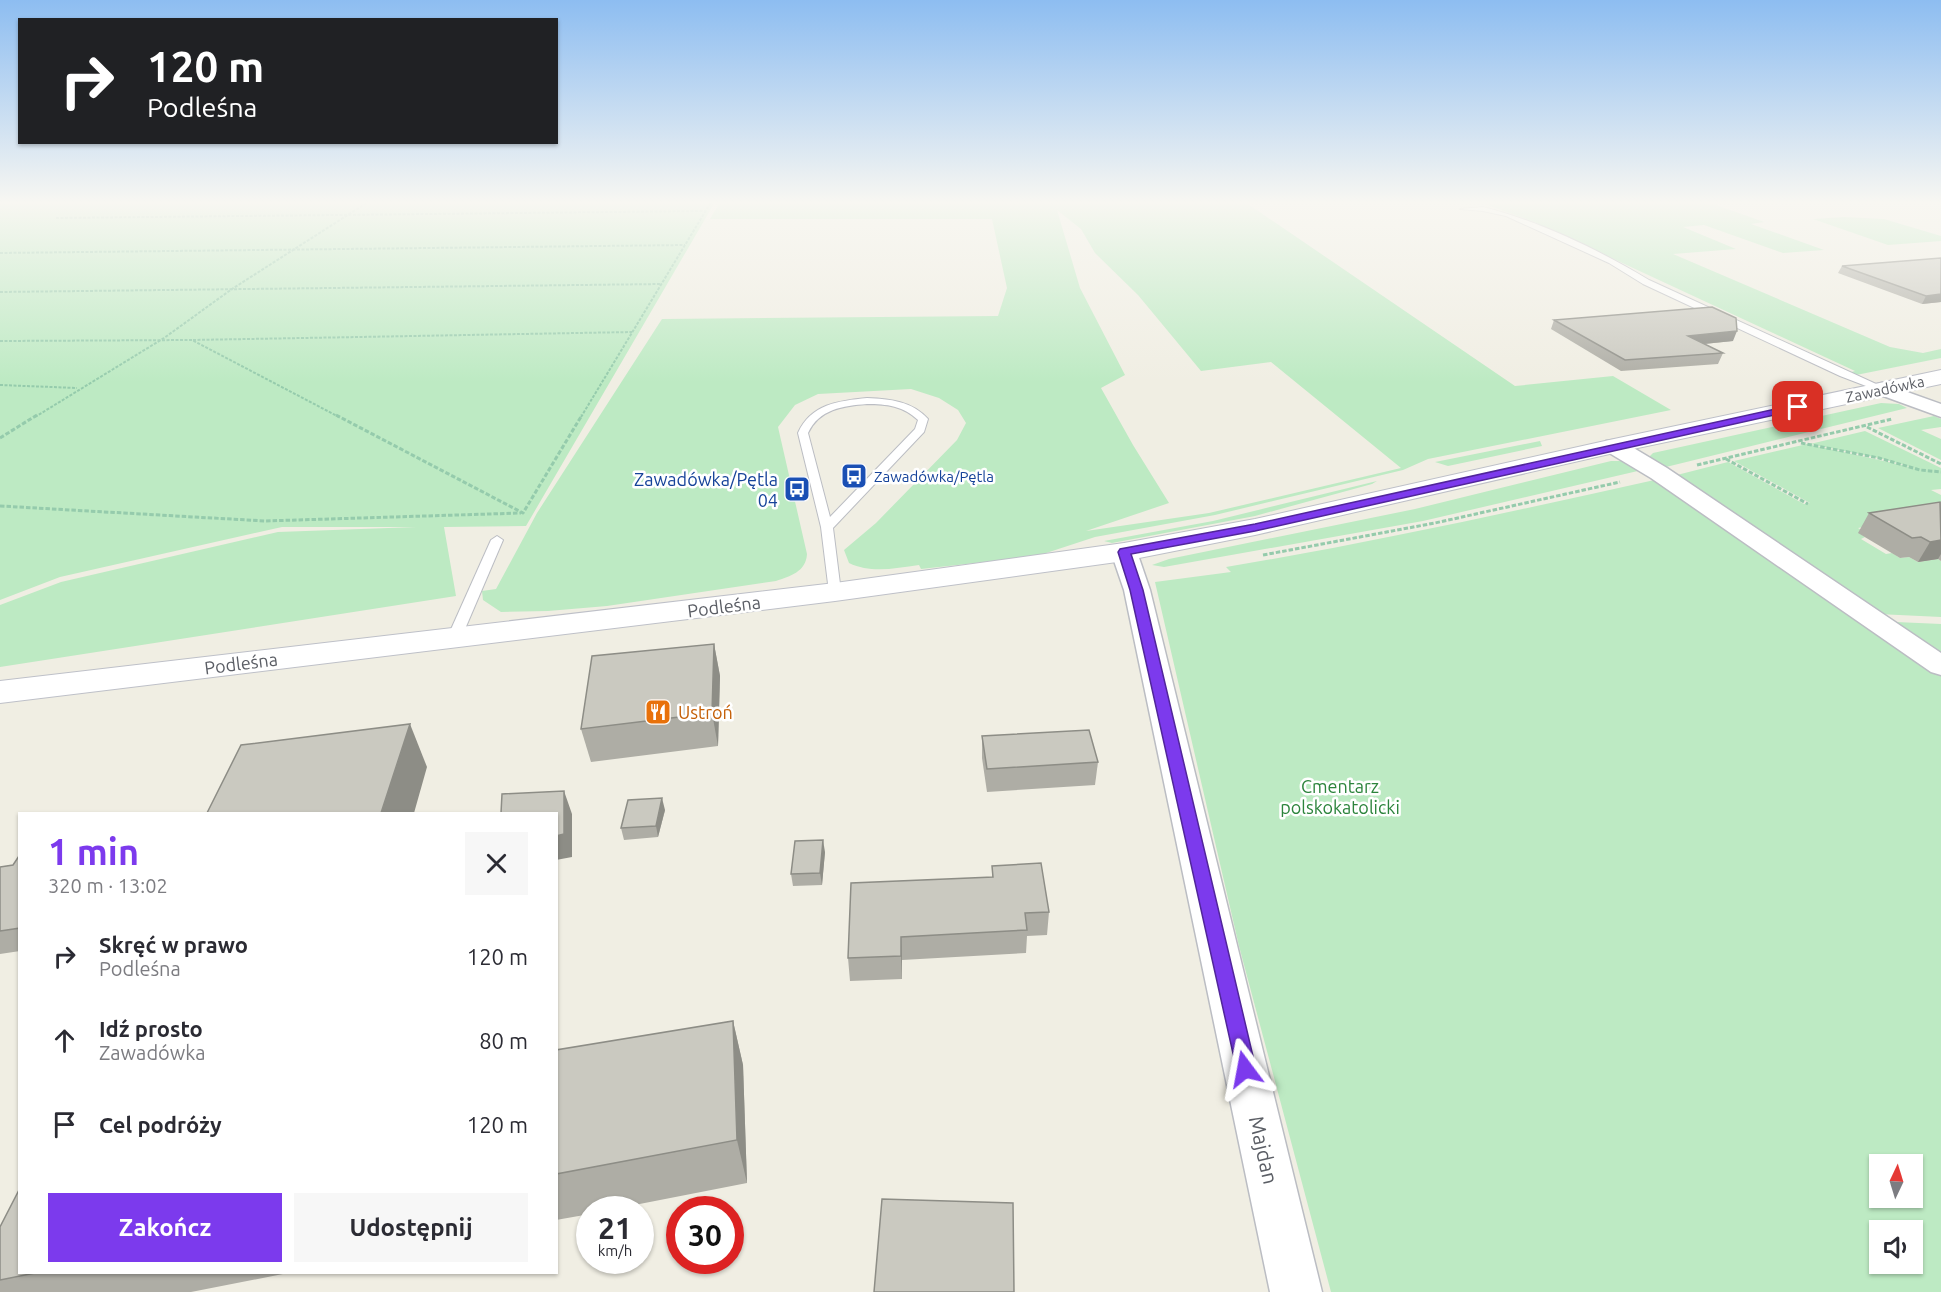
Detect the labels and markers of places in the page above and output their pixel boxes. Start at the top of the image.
pin [1772,381,1823,432]
bus stop icon: Zawadówka/Pętla [839,461,869,491]
place label: Zawadówka/Pętla [874,468,994,485]
place label: Zawadówka/Pętla 04 [634,469,778,510]
bus stop icon: Zawadówka/Pętla 04 [782,474,812,504]
restaurant icon: Ustroń [643,697,673,727]
place label: Ustroń [678,702,733,722]

